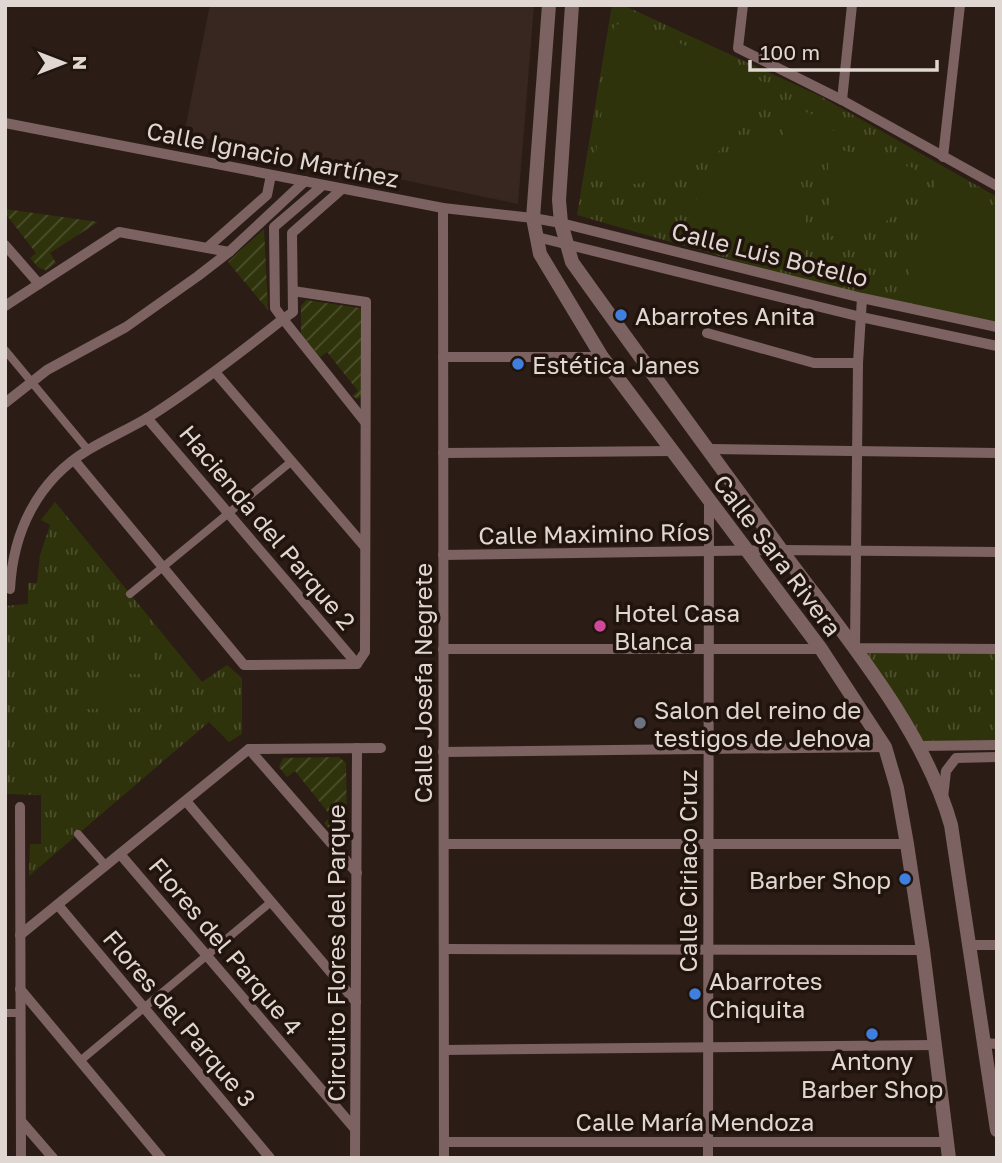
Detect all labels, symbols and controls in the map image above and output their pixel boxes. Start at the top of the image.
north arrow [28,28,98,98]
scale bar [750,28,937,72]
text: 100 m [760,39,820,65]
text: N [69,56,92,70]
street label: Calle Ignacio Martínez [144,115,402,193]
street label: Calle Luis Botello [669,216,871,292]
place label: Abarrotes Anita [635,301,815,330]
marker: Abarrotes Anita [613,307,629,323]
place label: Estética Janes [532,350,700,379]
marker: Estética Janes [510,356,526,372]
street label: Hacienda del Parque 2 [174,419,362,635]
street label: Calle Sara Rivera [708,468,848,642]
street label: Calle Maximino Ríos [478,516,710,550]
street label: Calle Josefa Negrete [408,563,437,803]
place label: Hotel Casa Blanca [614,598,740,655]
marker: Hotel Casa Blanca [592,618,608,634]
place label: Salon del reino de testigos de Jehova [654,695,871,752]
marker: Salon del reino de testigos de Jehova [632,715,648,731]
street label: Calle Ciriaco Cruz [673,770,702,972]
street label: Circuito Flores del Parque [321,804,350,1102]
street label: Flores del Parque 4 [143,852,309,1040]
place label: Barber Shop [749,865,891,894]
marker: Barber Shop [897,871,913,887]
street label: Flores del Parque 3 [98,924,262,1112]
place label: Abarrotes Chiquita [709,966,823,1023]
marker: Abarrotes Chiquita [687,986,703,1002]
marker: Antony Barber Shop [864,1026,880,1042]
place label: Antony Barber Shop [801,1046,943,1103]
street label: Calle María Mendoza [576,1107,814,1136]

